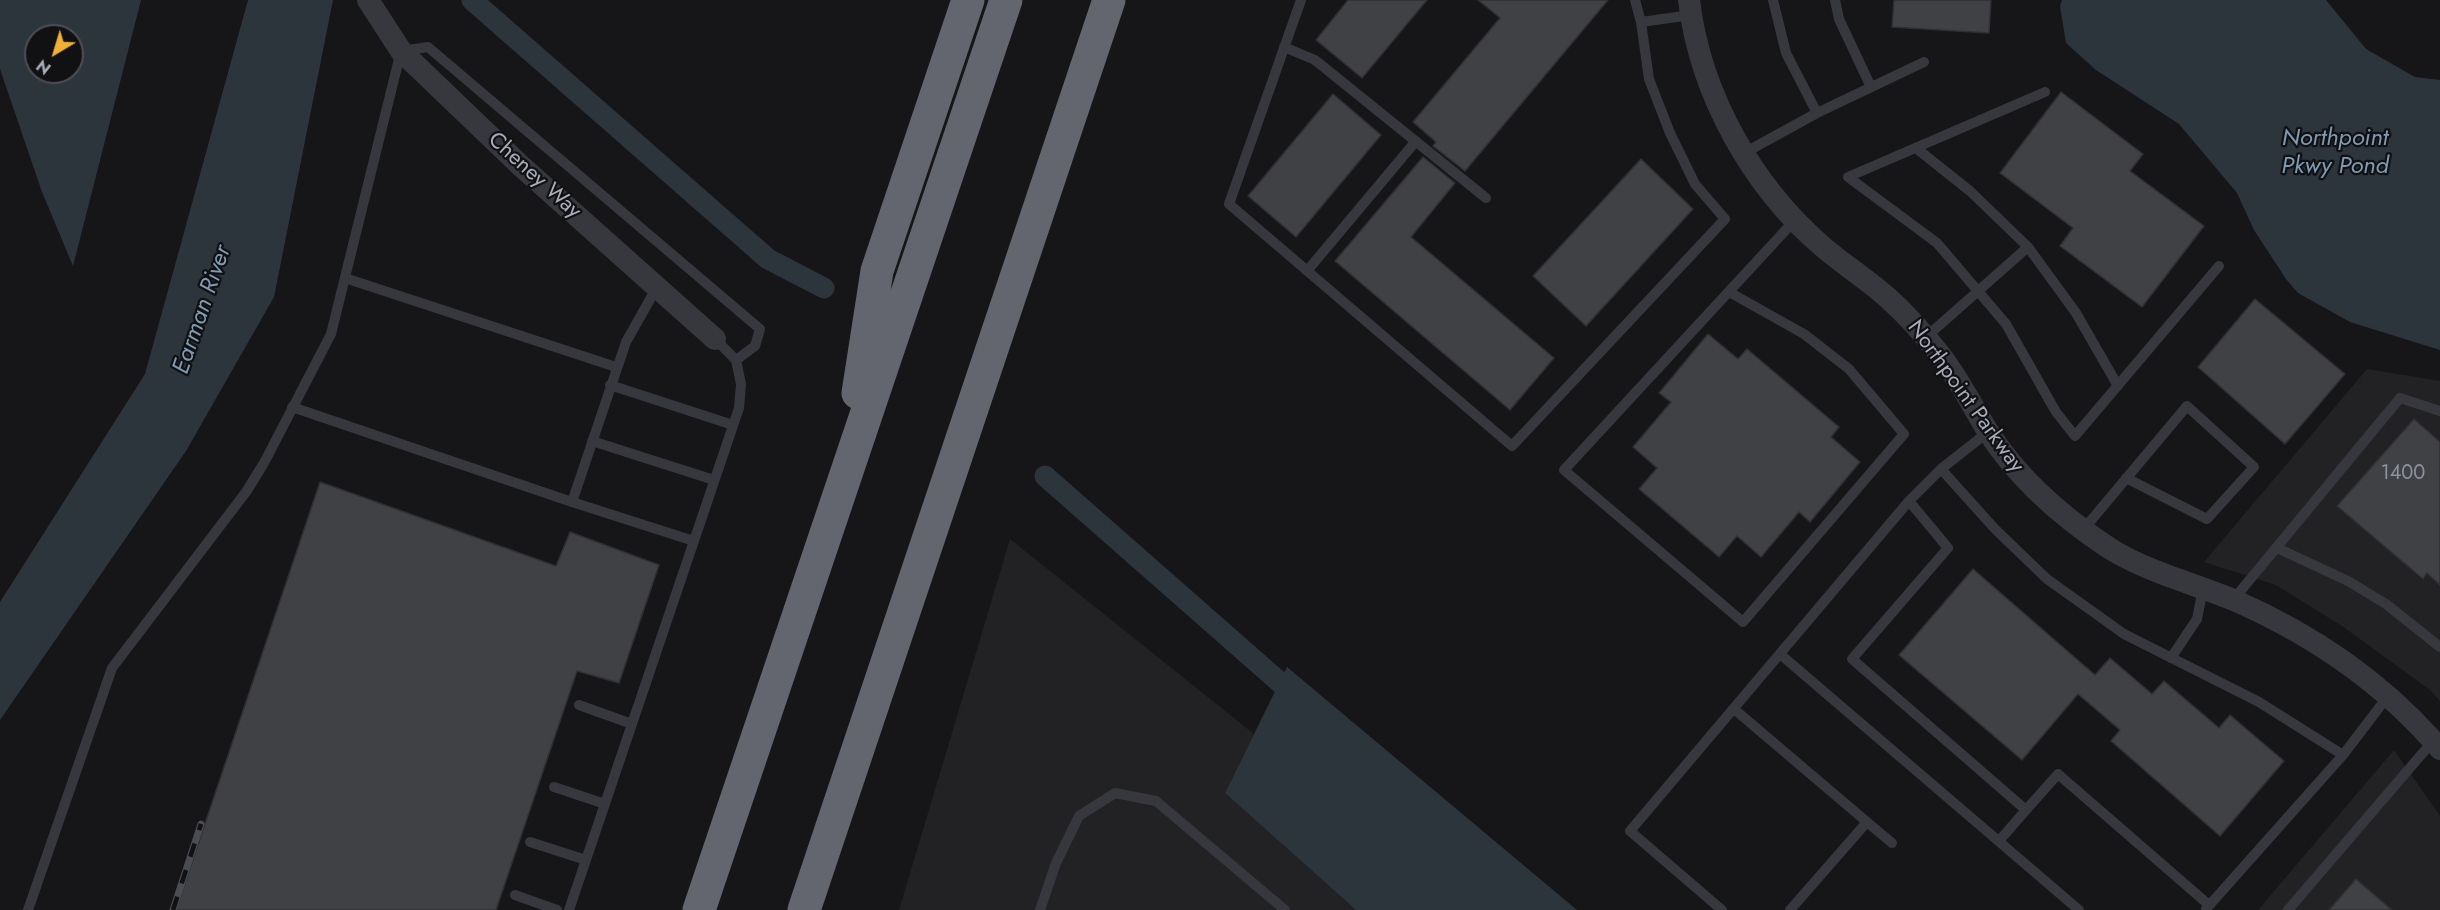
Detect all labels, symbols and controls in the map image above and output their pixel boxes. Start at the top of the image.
north arrow [24,24,84,84]
text: N [32,54,56,80]
water label: Northpoint Pkwy Pond [2281,125,2389,181]
street label: Cheney Way [482,127,586,225]
water label: Earman River [168,242,238,378]
street label: Northpoint Parkway [1901,316,2029,478]
house number: 1400 [2381,462,2425,486]

